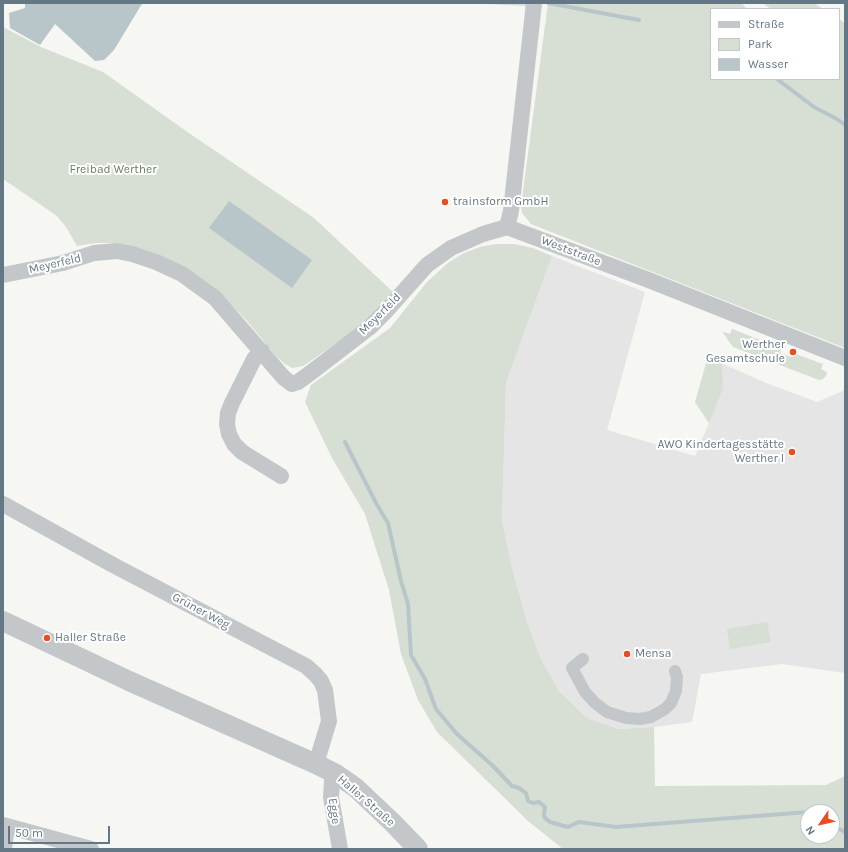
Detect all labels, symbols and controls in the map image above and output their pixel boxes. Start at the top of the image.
legend [710,8,840,80]
text: Straße [748,17,784,31]
text: Park [748,37,772,51]
text: Wasser [748,57,788,71]
park label: Freibad Werther [69,163,157,177]
place label: trainsform GmbH [453,195,548,209]
marker: trainsform GmbH [440,197,450,207]
street label: Weststraße [539,233,603,269]
street label: Meyerfeld [27,251,83,277]
street label: Meyerfeld [356,290,404,338]
place label: Werther Gesamtschule [706,338,785,366]
marker: Werther Gesamtschule [788,347,798,357]
place label: AWO Kindertagesstätte Werther I [657,438,784,466]
marker: AWO Kindertagesstätte Werther I [787,447,797,457]
street label: Grüner Weg [170,590,232,632]
place label: Haller Straße [55,631,126,645]
marker: Haller Straße [42,633,52,643]
place label: Mensa [635,647,671,661]
marker: Mensa [622,649,632,659]
street label: Haller Straße [335,772,397,830]
street label: Egge [325,797,343,825]
north arrow [800,804,840,844]
scale bar [10,818,112,844]
text: N [803,824,818,837]
text: 50 m [15,826,43,840]

